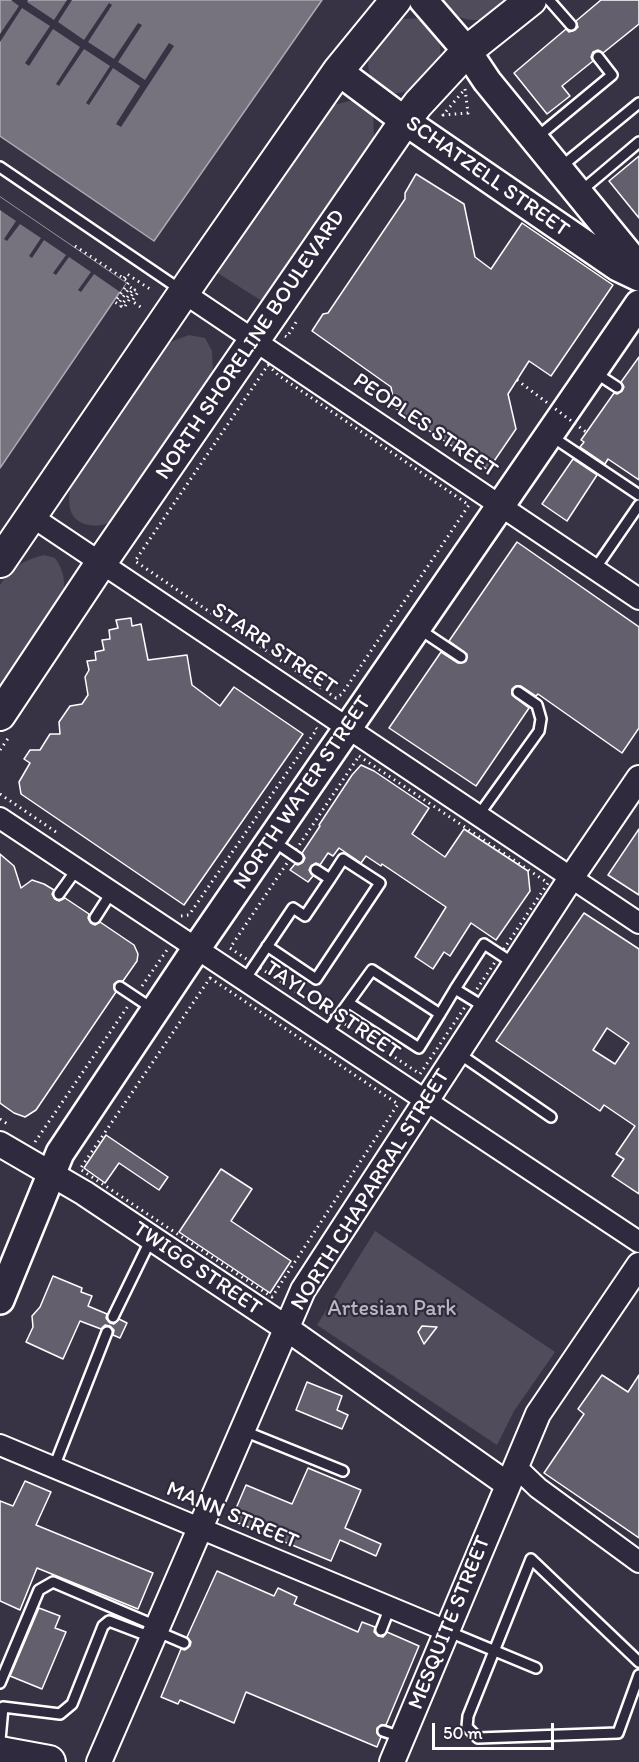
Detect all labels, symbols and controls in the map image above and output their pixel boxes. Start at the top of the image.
street label: SCHATZELL STREET [400,111,574,243]
street label: NORTH SHORELINE BOULEVARD [151,205,351,485]
street label: PEOPLES STREET [348,368,502,484]
street label: STARR STREET [206,597,342,701]
street label: NORTH WATER STREET [228,691,378,895]
street label: TAYLOR STREET [259,956,405,1066]
street label: NORTH CHAPARRAL STREET [286,1064,456,1316]
street label: TWIGG STREET [128,1216,266,1322]
park label: Artesian Park [327,1296,457,1322]
street label: MANN STREET [162,1476,302,1556]
street label: MESQUITE STREET [403,1532,497,1714]
scale bar [435,1711,556,1749]
text: 50 m [443,1722,483,1744]

